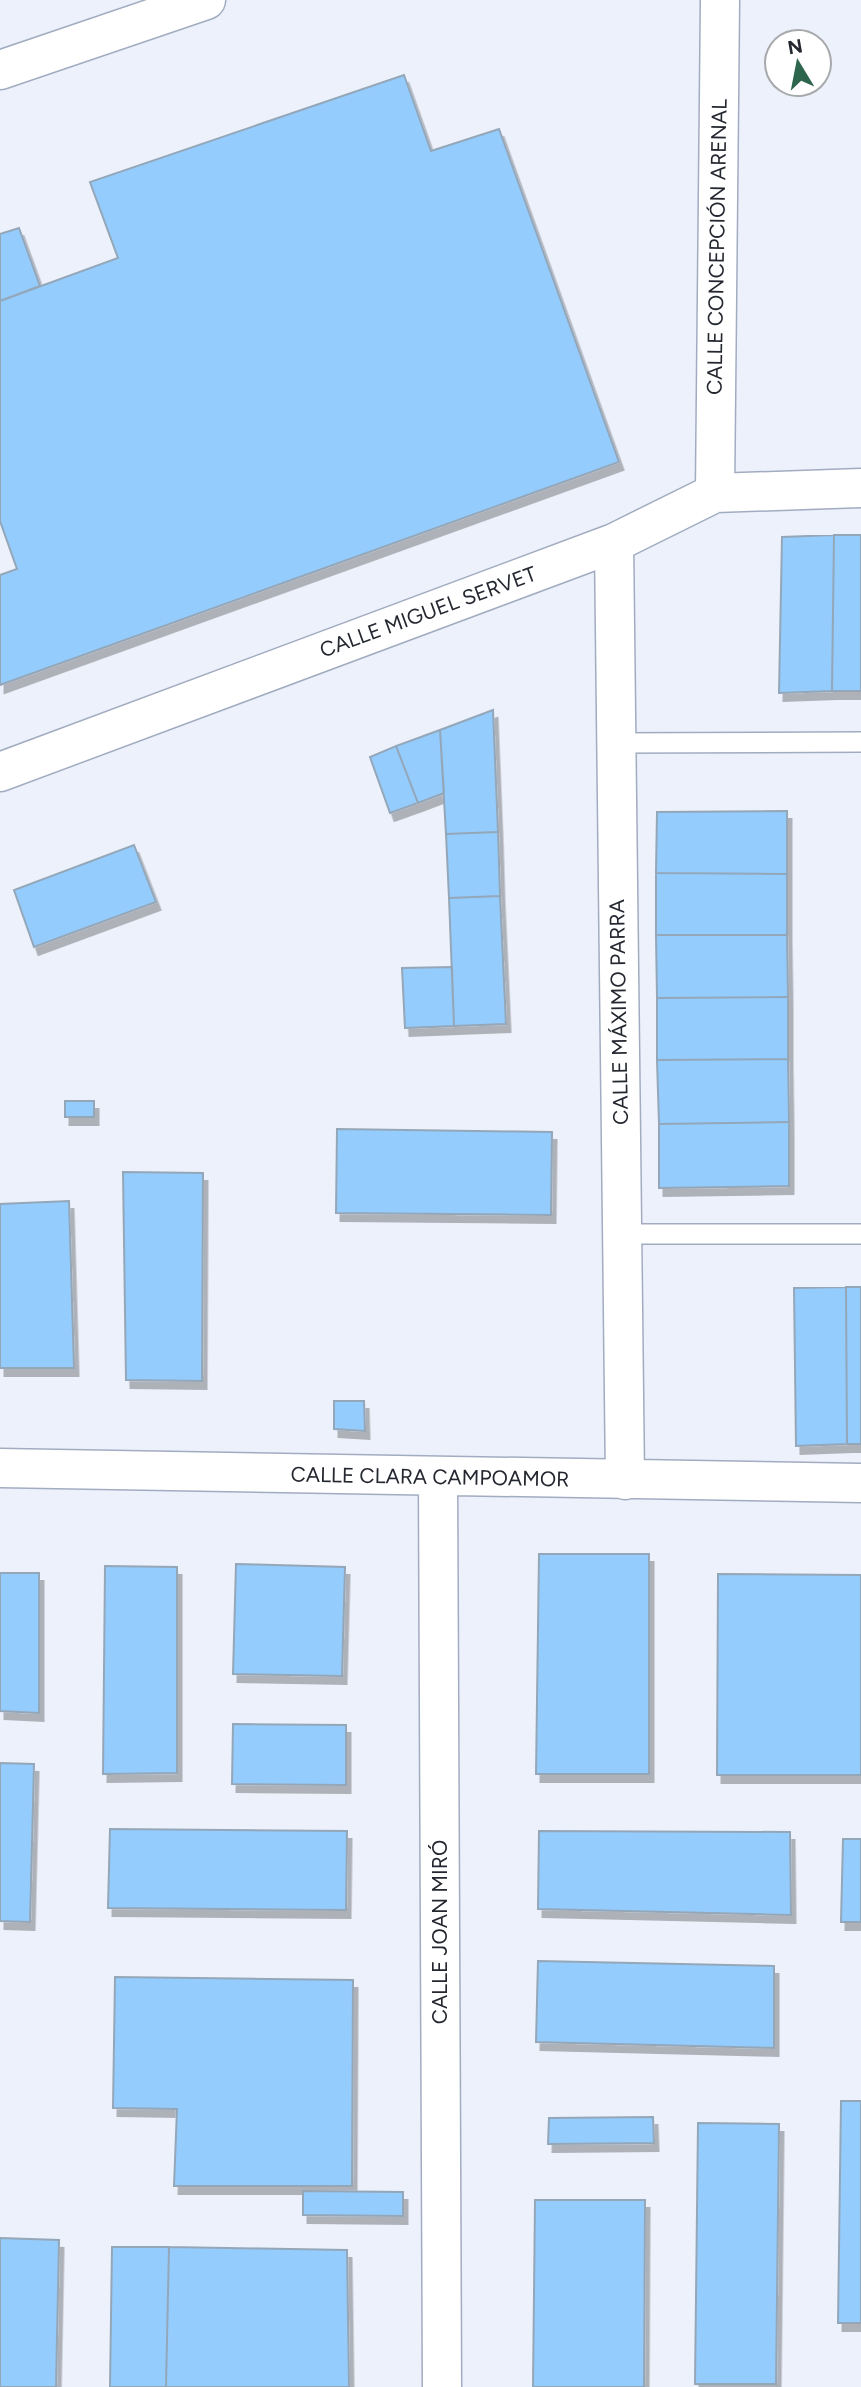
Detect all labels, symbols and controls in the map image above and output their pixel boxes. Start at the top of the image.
north arrow [763,28,833,98]
text: N [786,34,804,59]
street label: CALLE CONCEPCIÓN ARENAL [701,99,732,395]
street label: CALLE MIGUEL SERVET [316,561,540,662]
street label: CALLE MÁXIMO PARRA [604,899,633,1125]
street label: CALLE CLARA CAMPOAMOR [290,1462,570,1491]
street label: CALLE JOAN MIRÓ [427,1840,452,2024]

